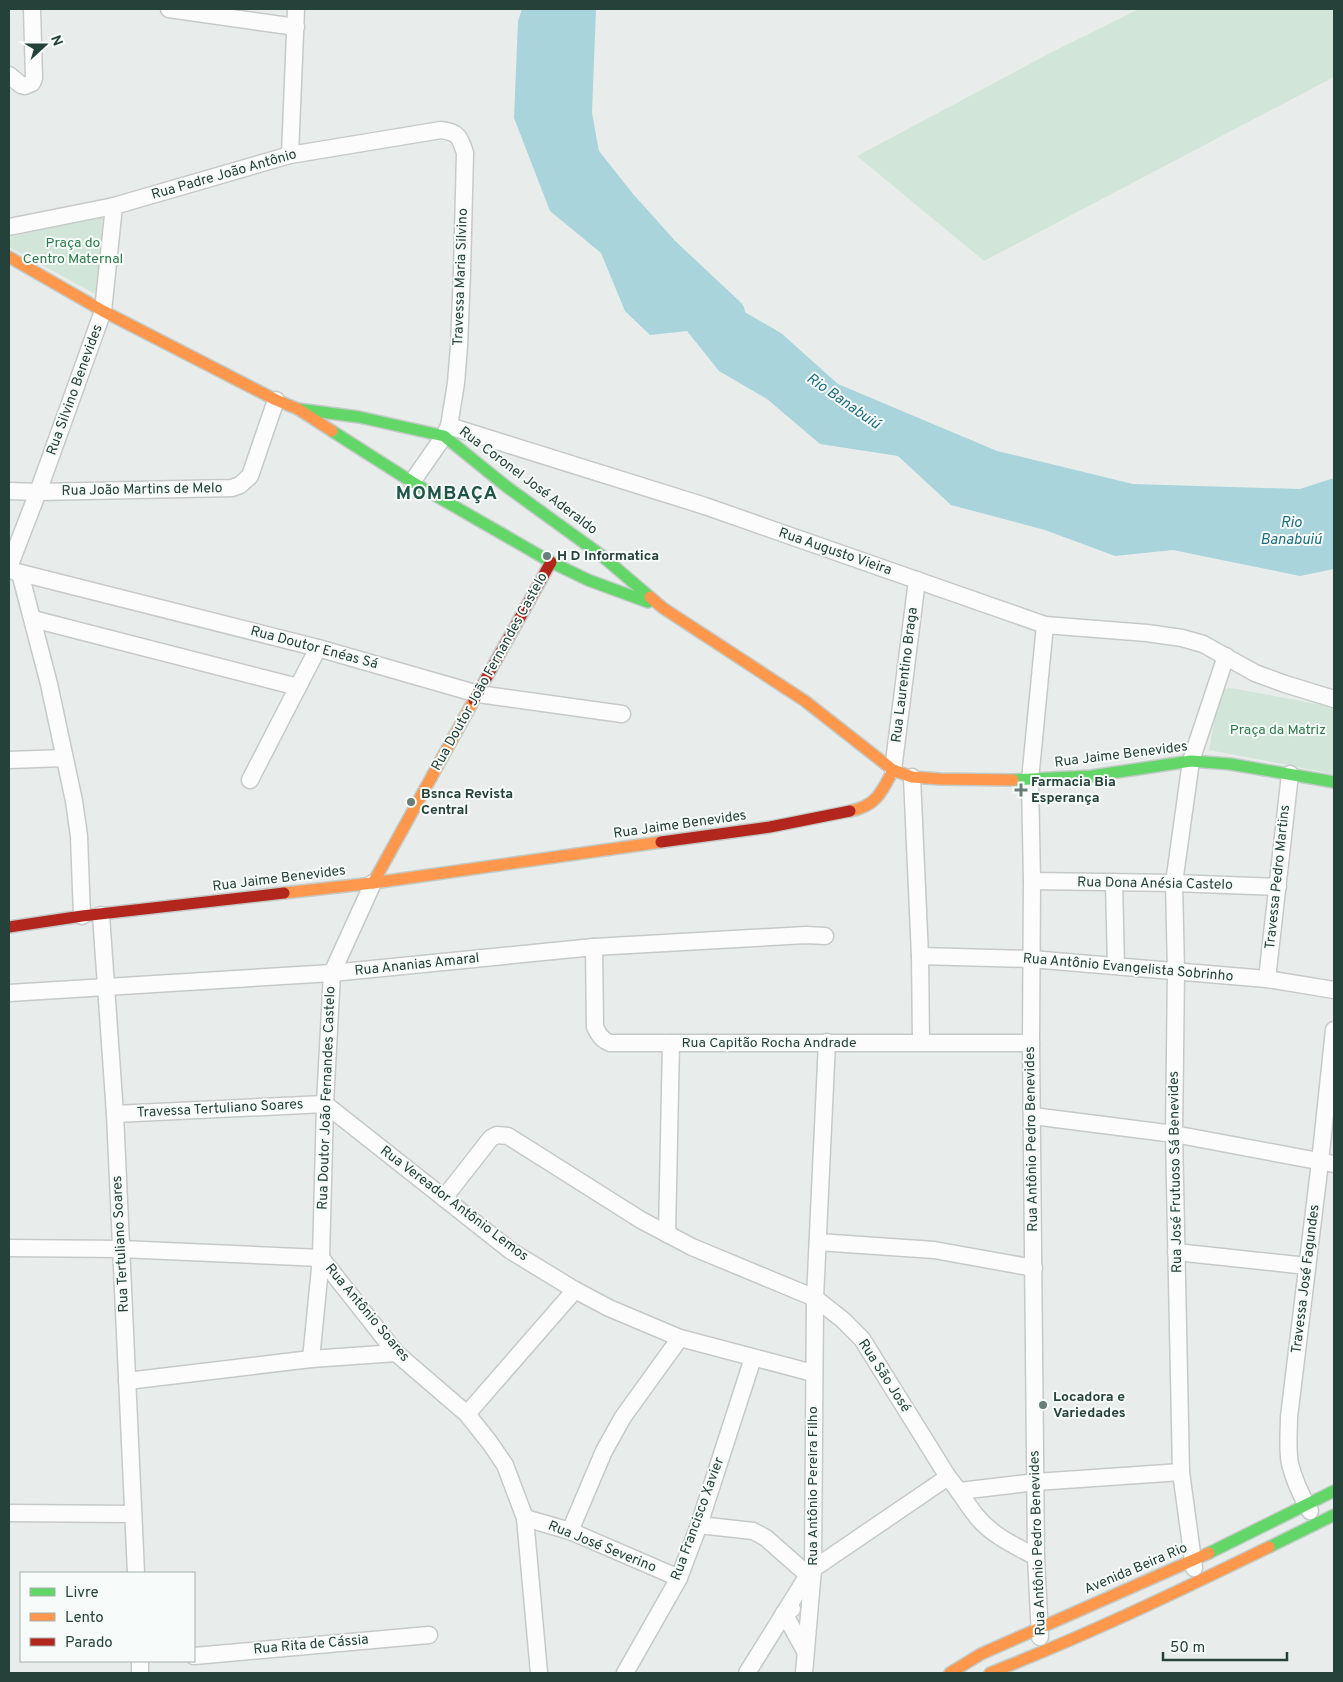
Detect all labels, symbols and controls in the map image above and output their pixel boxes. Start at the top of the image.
north arrow [20,20,70,70]
text: N [46,33,65,49]
street label: Rua Padre João Antônio [149,146,299,204]
street label: Travessa Maria Silvino [450,208,472,346]
park label: Praça do Centro Maternal [23,235,123,268]
street label: Rua Silvino Benevides [43,322,107,458]
water label: Rio Banabuiú [802,370,884,435]
street label: Rua Coronel José Aderaldo [455,423,601,539]
street label: Rua João Martins de Melo [61,480,223,500]
district label: MOMBAÇA [396,482,498,506]
water label: Rio Banabuiú [1260,514,1323,550]
street label: Rua Augusto Vieira [776,525,894,579]
place label: H D Informatica [557,548,659,565]
marker: H D Informatica [541,550,553,562]
street label: Rua Doutor João Fernandes Castelo [428,570,552,774]
street label: Rua Laurentino Braga [888,606,922,744]
street label: Rua Doutor Enéas Sá [248,623,380,673]
park label: Praça da Matriz [1230,722,1326,739]
street label: Rua Jaime Benevides [1053,738,1189,772]
place label: Farmacia Bia Esperança [1031,774,1116,807]
marker: Farmacia Bia Esperança [1015,784,1027,796]
place label: Bsnca Revista Central [421,786,513,819]
marker: Bsnca Revista Central [405,796,417,808]
street label: Travessa Pedro Martins [1262,804,1294,950]
street label: Rua Jaime Benevides [612,807,748,843]
street label: Rua Jaime Benevides [211,862,347,896]
street label: Rua Dona Anésia Castelo [1077,874,1233,894]
street label: Rua Ananias Amaral [354,950,480,980]
street label: Rua Antônio Evangelista Sobrinho [1022,950,1234,986]
street label: Rua Doutor João Fernandes Castelo [315,986,339,1210]
street label: Rua Capitão Rocha Andrade [681,1035,857,1052]
street label: Rua Antônio Pedro Benevides [1022,1046,1042,1232]
street label: Rua José Frutuoso Sá Benevides [1166,1071,1186,1273]
street label: Travessa Tertuliano Soares [136,1096,304,1122]
street label: Rua Vereador Antônio Lemos [377,1143,531,1265]
street label: Rua Tertuliano Soares [109,1175,133,1313]
street label: Travessa José Fagundes [1288,1203,1324,1355]
street label: Rua Antônio Soares [321,1261,413,1365]
street label: Rua São José [854,1336,914,1416]
place label: Locadora e Variedades [1053,1389,1126,1422]
marker: Locadora e Variedades [1037,1399,1049,1411]
street label: Rua Antônio Pereira Filho [805,1406,822,1566]
street label: Rua Antônio Pedro Benevides [1026,1450,1050,1636]
street label: Rua Francisco Xavier [668,1454,728,1583]
street label: Rua José Severino [545,1518,659,1577]
street label: Avenida Beira Rio [1082,1540,1190,1598]
legend [20,1572,195,1662]
text: Livre [65,1584,99,1603]
text: Lento [65,1609,104,1628]
scale bar [1163,1630,1287,1662]
street label: Rua Rita de Cássia [253,1631,369,1659]
text: Parado [65,1634,113,1653]
text: 50 m [1170,1639,1205,1658]

